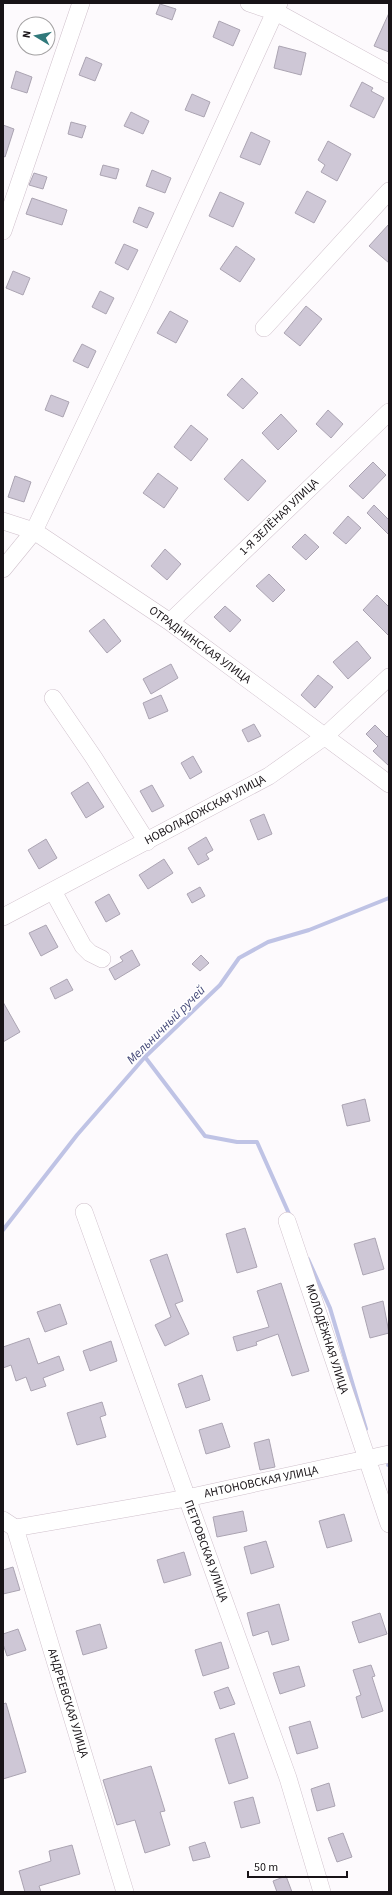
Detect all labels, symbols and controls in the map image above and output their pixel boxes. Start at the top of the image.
north arrow [16,16,56,56]
text: N [19,29,35,39]
street label: 1-Я ЗЕЛЁНАЯ УЛИЦА [236,474,323,559]
street label: ОТРАДНИНСКАЯ УЛИЦА [145,602,255,688]
street label: НОВОЛАДОЖСКАЯ УЛИЦА [141,771,269,849]
water label: Мельничный ручей [123,981,210,1068]
street label: МОЛОДЁЖНАЯ УЛИЦА [301,1282,353,1396]
street label: АНТОНОВСКАЯ УЛИЦА [202,1462,320,1502]
street label: ПЕТРОВСКАЯ УЛИЦА [180,1498,232,1605]
street label: АНДРЕЕВСКАЯ УЛИЦА [43,1646,93,1760]
scale bar [248,1853,347,1879]
text: 50 m [254,1859,278,1876]

